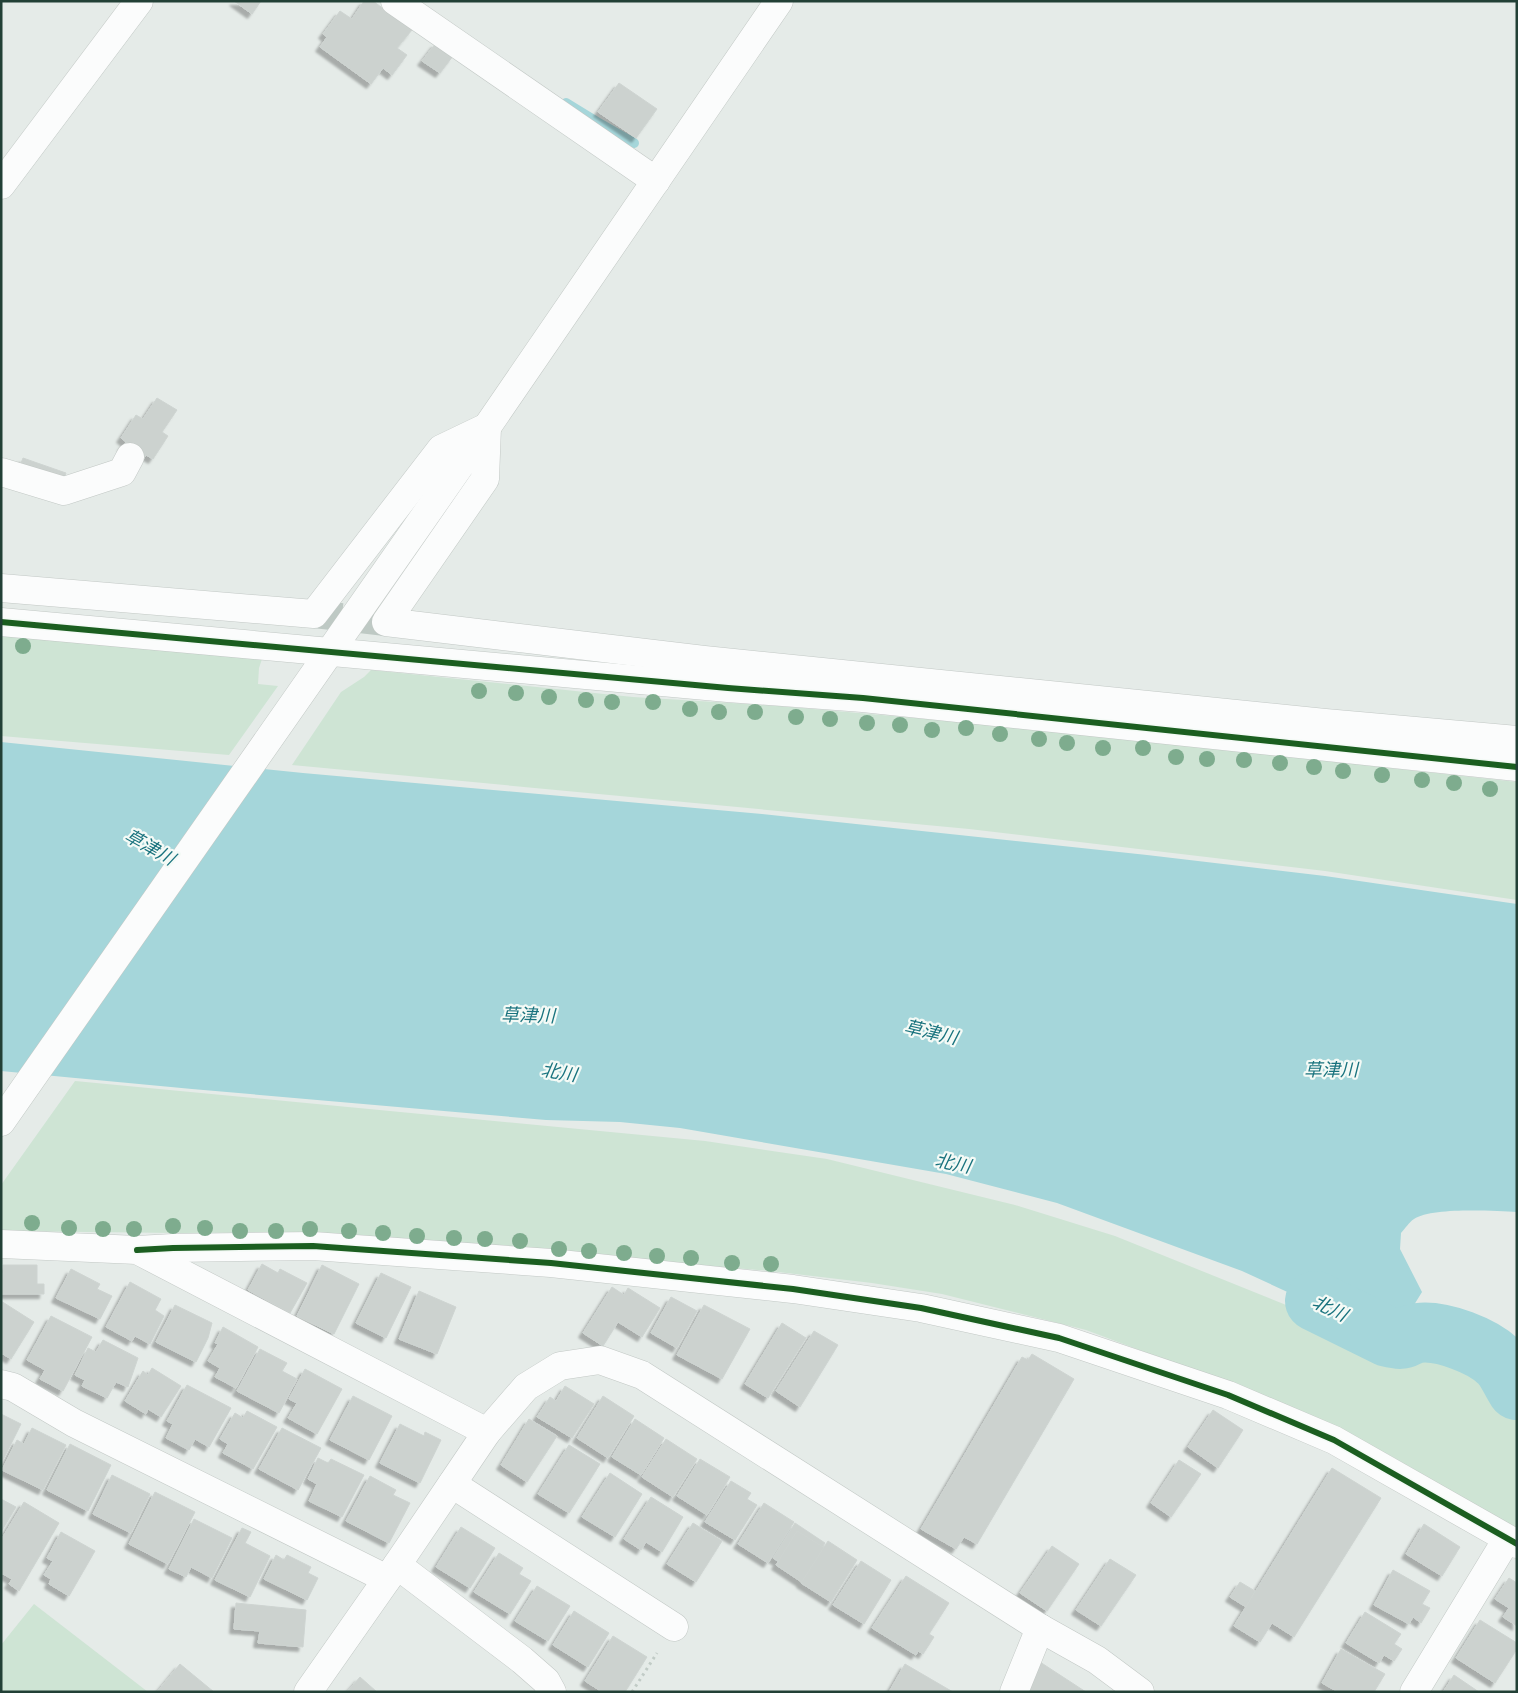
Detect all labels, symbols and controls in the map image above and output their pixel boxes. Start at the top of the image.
water label: 草津川 [121,825,180,870]
water label: 草津川 [501,1004,557,1026]
water label: 草津川 [902,1016,962,1049]
water label: 北川 [540,1059,580,1085]
water label: 草津川 [1304,1059,1360,1080]
water label: 北川 [933,1149,975,1177]
water label: 北川 [1309,1291,1353,1326]

